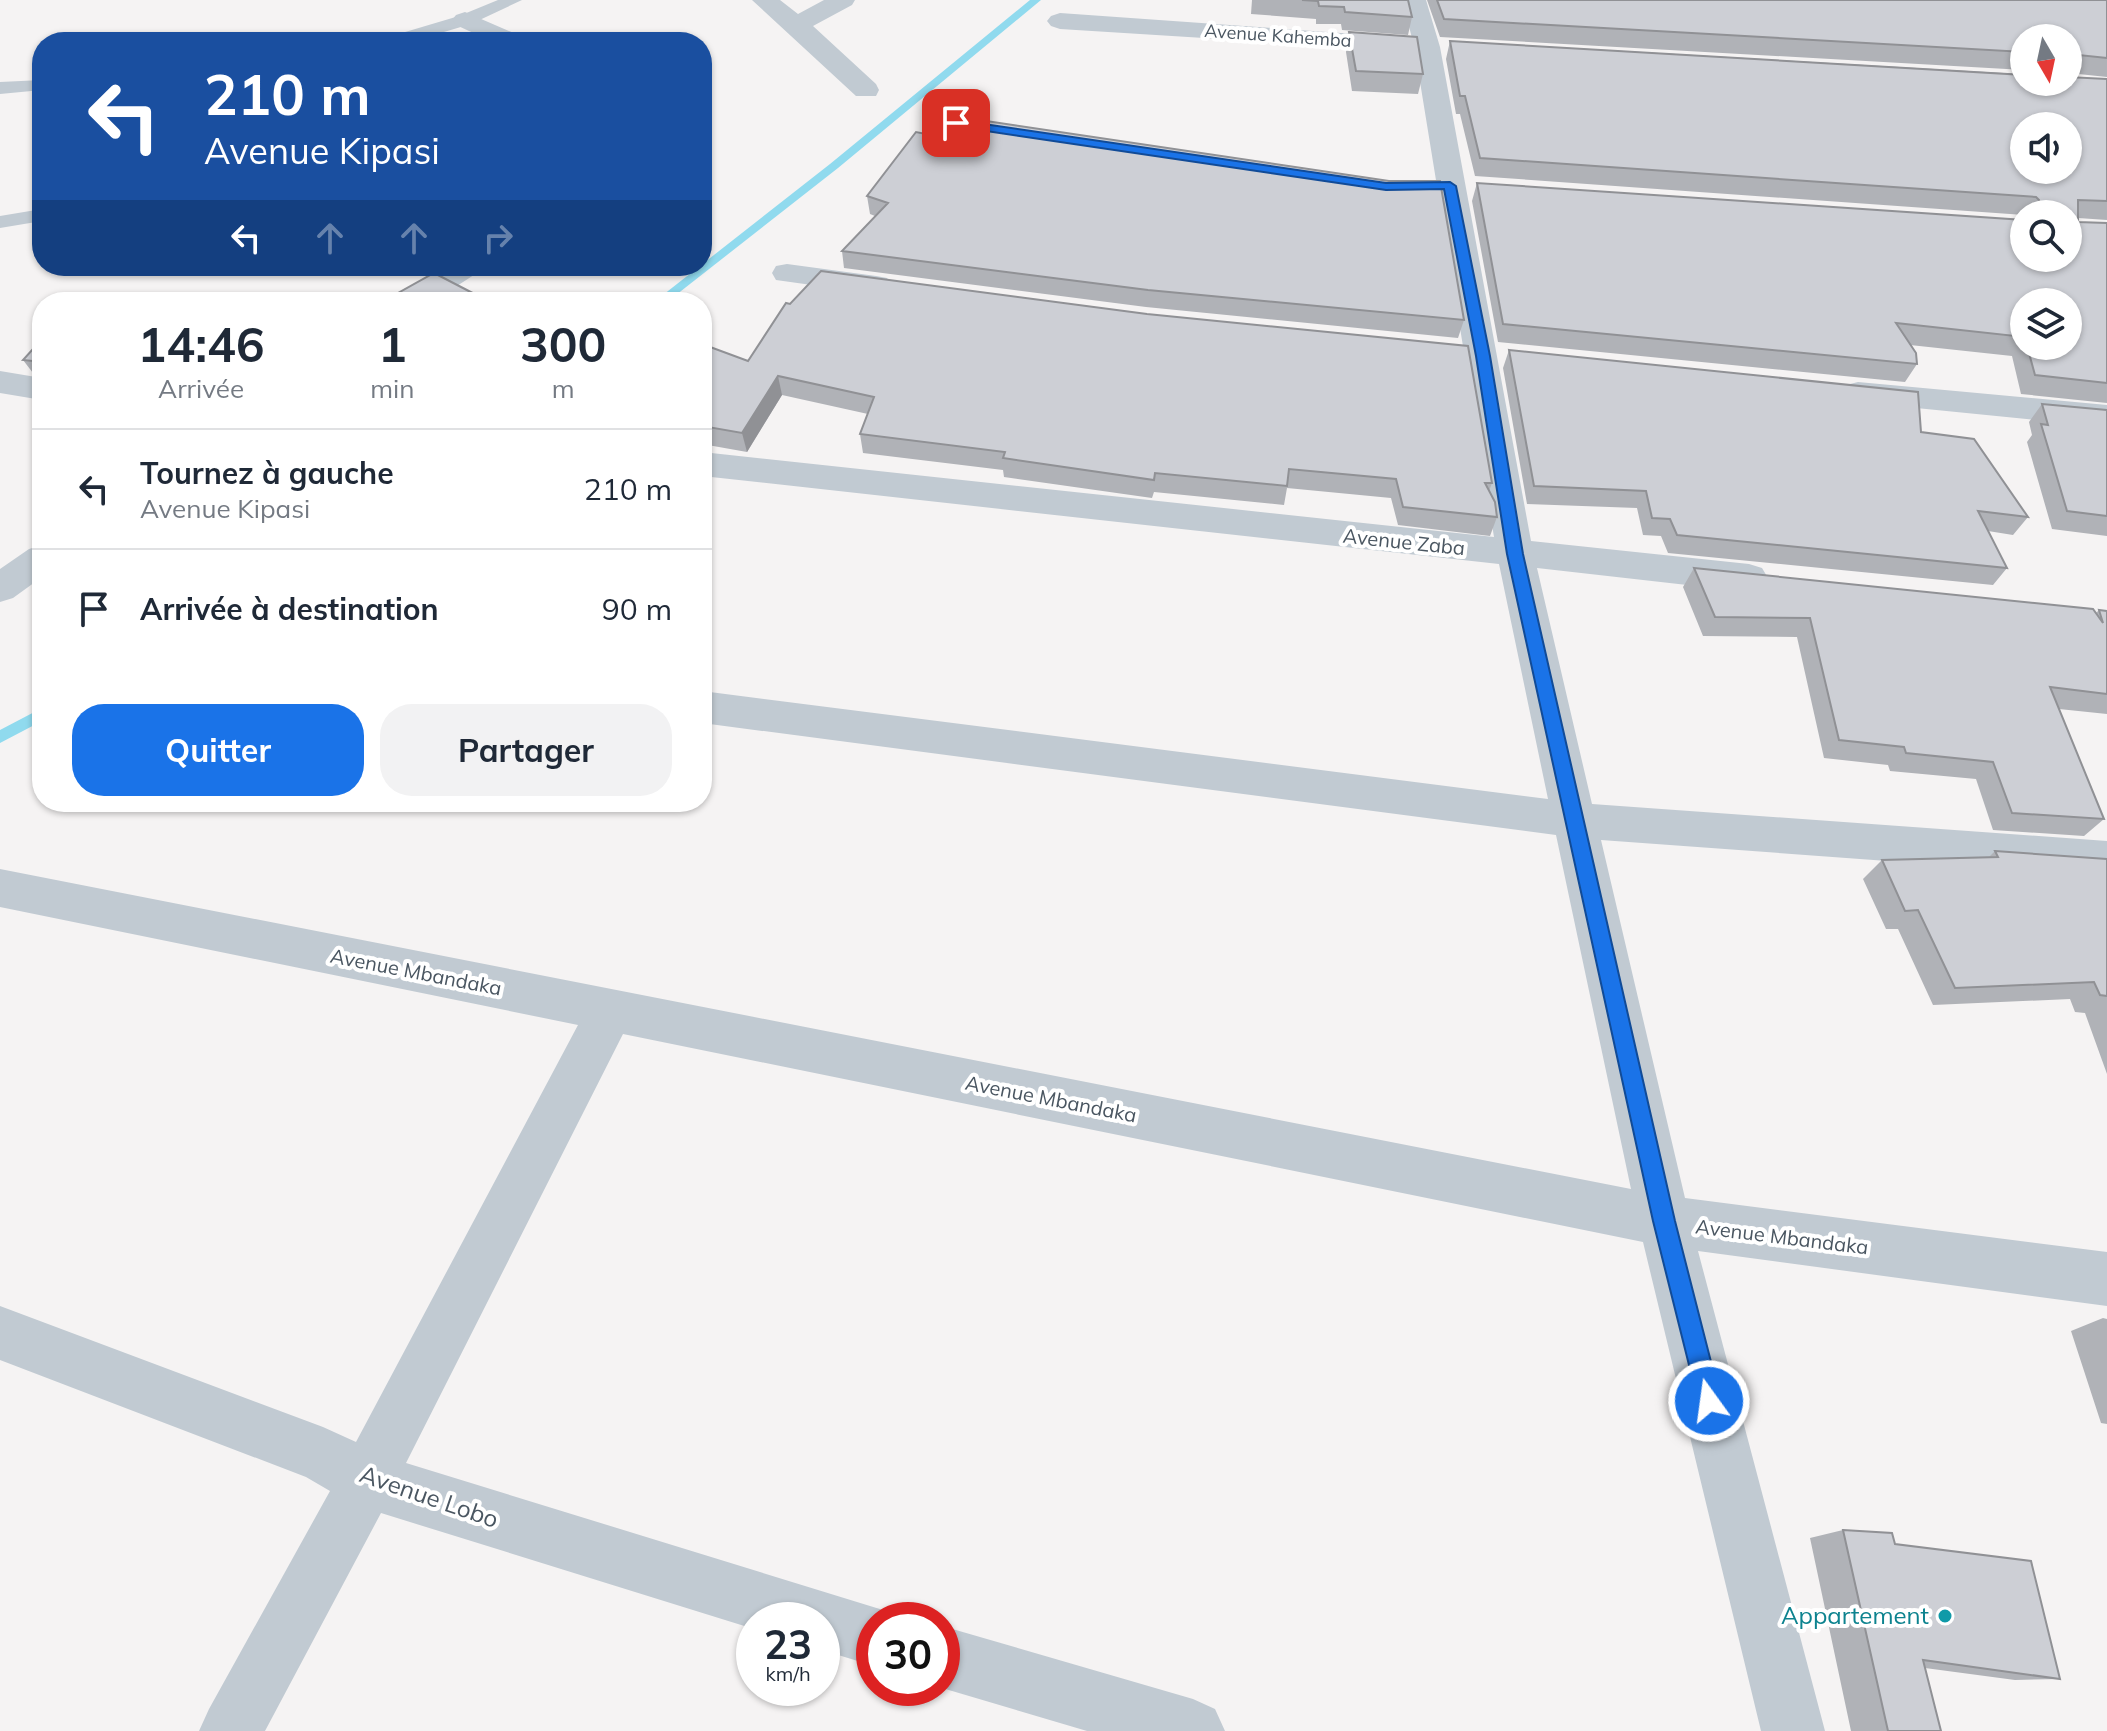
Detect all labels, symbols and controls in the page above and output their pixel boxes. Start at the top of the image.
street label: Avenue Kahemba [1204,19,1352,52]
north arrow [2010,24,2082,96]
map controls [2010,24,2082,360]
text: 210 m [204,59,371,129]
icon: left [72,64,176,168]
pin [922,89,990,157]
icon: arrive [934,101,978,145]
button: sound [2010,112,2082,184]
text: Avenue Kipasi [204,128,440,173]
button: search [2010,200,2082,272]
icon: left [224,216,268,260]
icon: ahead [308,216,352,260]
icon: ahead [392,216,436,260]
icon: right [476,216,520,260]
button: layers [2010,288,2082,360]
text: 14:46 [138,314,265,374]
text: 1 [378,314,407,374]
text: 300 [520,314,606,374]
text: Arrivée [158,372,244,405]
text: min [370,372,414,405]
text: m [552,372,575,405]
text: Tournez à gauche [140,454,394,492]
icon: left [72,467,116,511]
text: 210 m [584,470,672,508]
text: Avenue Kipasi [140,492,310,525]
street label: Avenue Zaba [1342,523,1466,560]
icon: arrive [72,587,116,631]
text: Arrivée à destination [140,590,439,628]
text: 90 m [602,590,672,628]
button: Quitter [72,704,364,796]
button: Partager [380,704,672,796]
street label: Avenue Mbandaka [328,943,504,1000]
street label: Avenue Mbandaka [963,1070,1139,1127]
street label: Avenue Mbandaka [1694,1213,1870,1260]
position arrow [1667,1359,1751,1443]
street label: Avenue Lobo [356,1458,503,1534]
place label: Appartement [1781,1600,1929,1630]
speed limit sign: 30 [856,1602,960,1706]
marker: Appartement [1936,1607,1954,1625]
text: 23 [764,1619,812,1669]
text: km/h [765,1661,811,1686]

